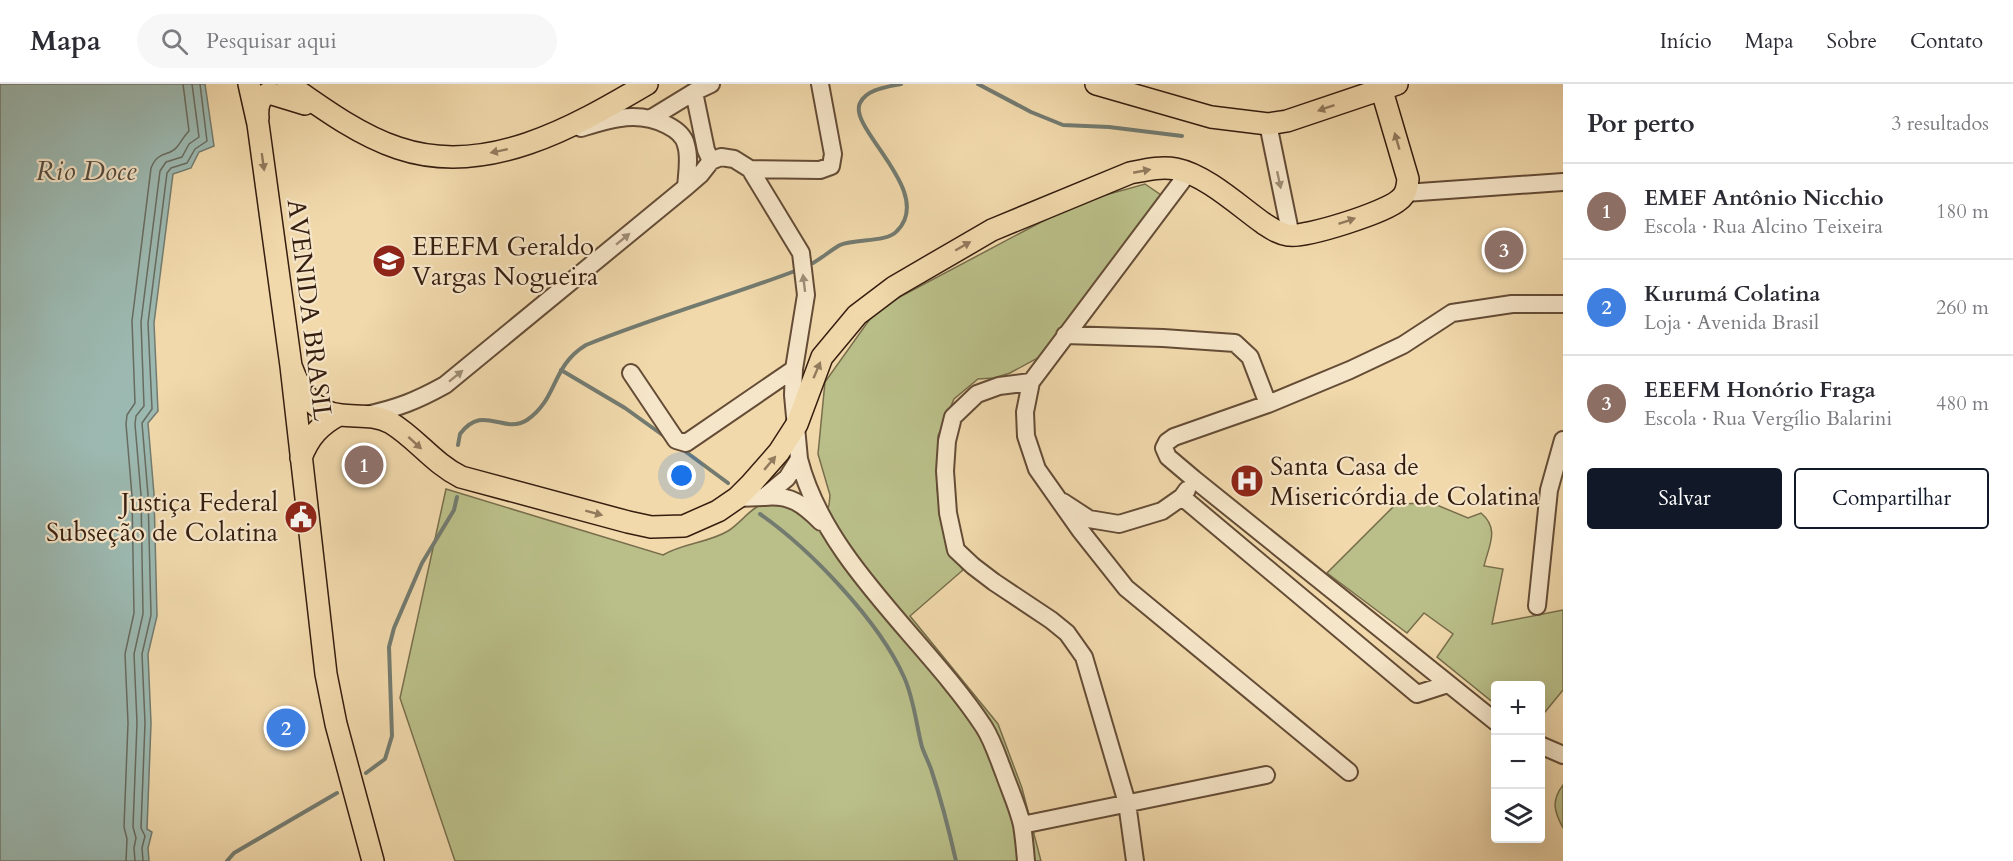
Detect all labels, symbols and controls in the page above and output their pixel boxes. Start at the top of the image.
search box [137,14,557,68]
text: Mapa [30,22,101,60]
icon: search [158,25,191,58]
text: Pesquisar aqui [206,26,337,56]
text: Início [1660,27,1712,56]
text: Mapa [1745,27,1794,56]
text: Sobre [1827,27,1877,56]
text: Contato [1910,27,1983,56]
one-way arrow [1317,104,1335,113]
text: Por perto [1587,106,1695,141]
text: 3 resultados [1891,110,1989,137]
one-way arrow [1392,132,1401,150]
one-way arrow [489,147,508,156]
water label: Rio Doce [36,153,137,190]
one-way arrow [259,153,268,172]
one-way arrow [1133,166,1152,175]
one-way arrow [1275,171,1284,190]
text: EMEF Antônio Nicchio [1644,183,1884,213]
street label: AVENIDA BRASIL [279,197,341,423]
text: 1 [1601,198,1612,225]
text: 180 m [1936,198,1989,225]
text: Escola · Rua Alcino Teixeira [1644,213,1883,240]
one-way arrow [1338,216,1356,226]
pin: 3 [1484,228,1524,272]
place label: EEEFM Geraldo Vargas Nogueira [412,229,598,294]
one-way arrow [615,232,631,245]
one-way arrow [955,241,971,252]
school or university icon: EEEFM Geraldo Vargas Nogueira [371,243,407,279]
one-way arrow [800,274,809,293]
text: Kurumá Colatina [1644,279,1820,309]
text: 2 [1601,294,1612,321]
text: 260 m [1936,294,1989,321]
text: Loja · Avenida Brasil [1644,309,1819,336]
one-way arrow [812,360,822,378]
one-way arrow [449,370,464,383]
text: EEEFM Honório Fraga [1644,375,1876,405]
text: 3 [1601,390,1612,417]
text: 480 m [1936,390,1989,417]
text: Escola · Rua Vergílio Balarini [1644,405,1892,432]
one-way arrow [407,436,422,449]
pin: 1 [344,442,384,488]
place label: Santa Casa de Misericórdia de Colatina [1270,449,1540,514]
one-way arrow [763,455,776,471]
your location [667,461,696,490]
hospital icon: Santa Casa de Misericórdia de Colatina [1229,463,1265,499]
button: Salvar [1587,468,1782,529]
button: Compartilhar [1794,468,1989,529]
place label: Justiça Federal Subseção de Colatina [46,485,278,550]
public building icon: Justiça Federal Subseção de Colatina [283,499,319,535]
one-way arrow [585,509,603,518]
map controls [1491,681,1545,843]
button: + [1491,681,1545,735]
pin: 2 [266,706,306,750]
button: − [1491,735,1545,789]
button: layers [1491,789,1545,843]

